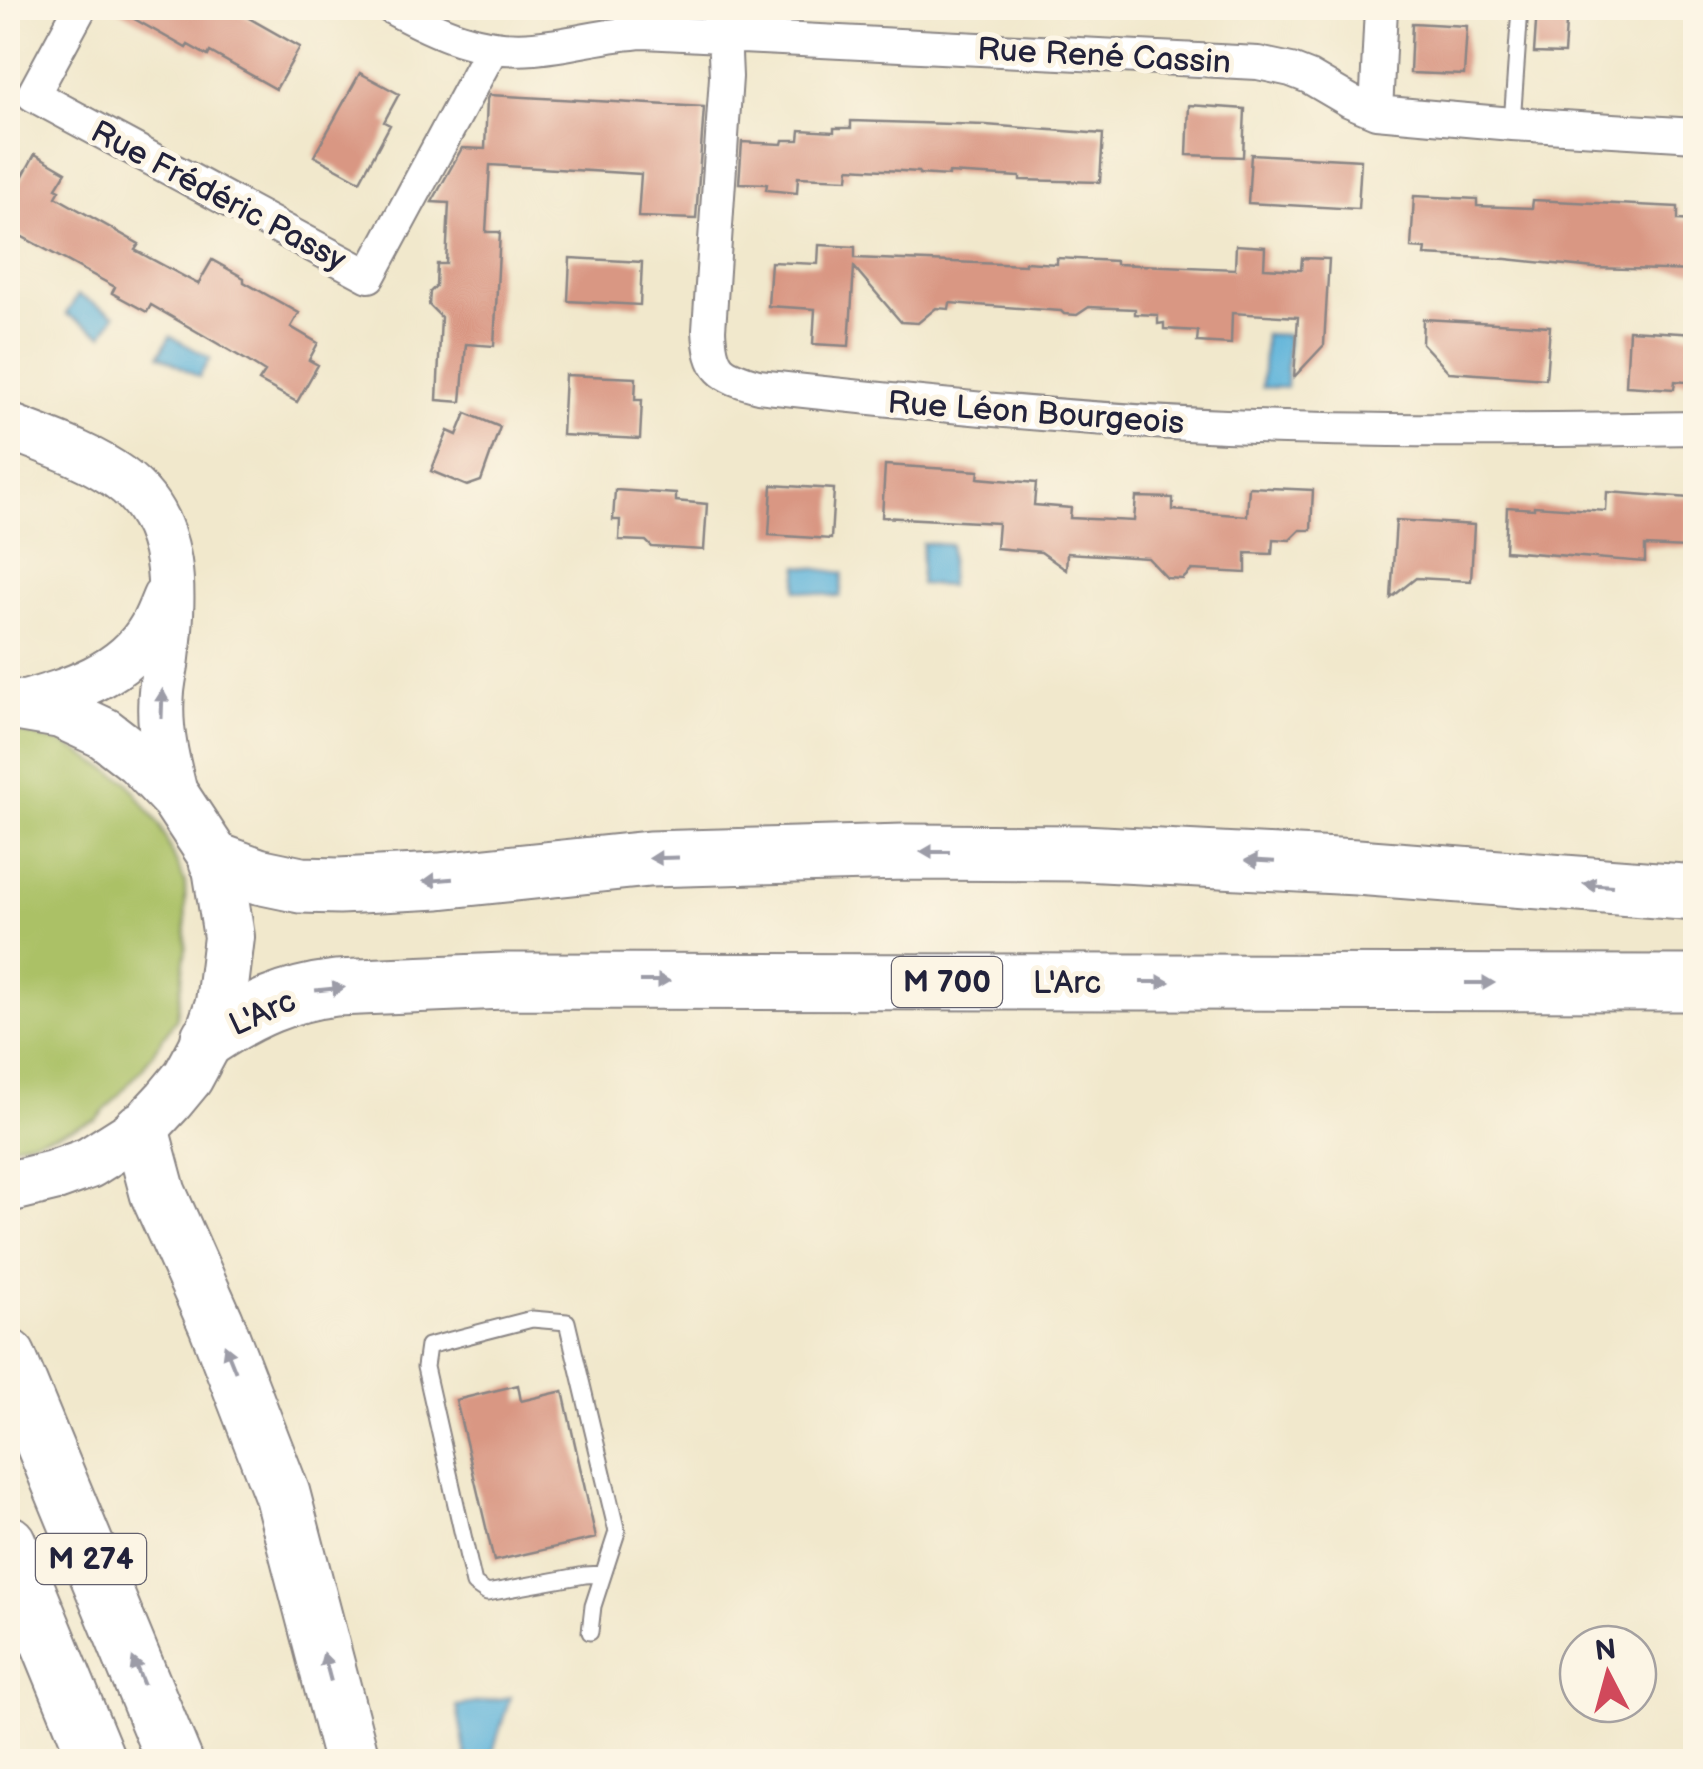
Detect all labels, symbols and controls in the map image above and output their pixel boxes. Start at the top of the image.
street label: Rue René Cassin [976,30,1232,83]
street label: Rue Frédéric Passy [84,113,353,280]
street label: Rue Léon Bourgeois [886,384,1186,443]
one-way arrow [154,687,170,719]
one-way arrow [919,844,951,860]
one-way arrow [647,850,679,866]
one-way arrow [1243,853,1275,869]
one-way arrow [421,873,453,889]
one-way arrow [1582,877,1614,893]
road number: M 700 [892,957,1002,1007]
street label: L'Arc [1033,964,1101,1003]
one-way arrow [640,973,672,989]
one-way arrow [1140,974,1172,990]
one-way arrow [1465,975,1497,991]
one-way arrow [315,981,347,997]
street label: L'Arc [223,982,302,1045]
one-way arrow [221,1342,237,1372]
road number: M 274 [36,1534,146,1584]
north arrow [1558,1624,1658,1724]
text: N [1593,1633,1618,1668]
one-way arrow [318,1651,334,1682]
one-way arrow [130,1657,146,1686]

